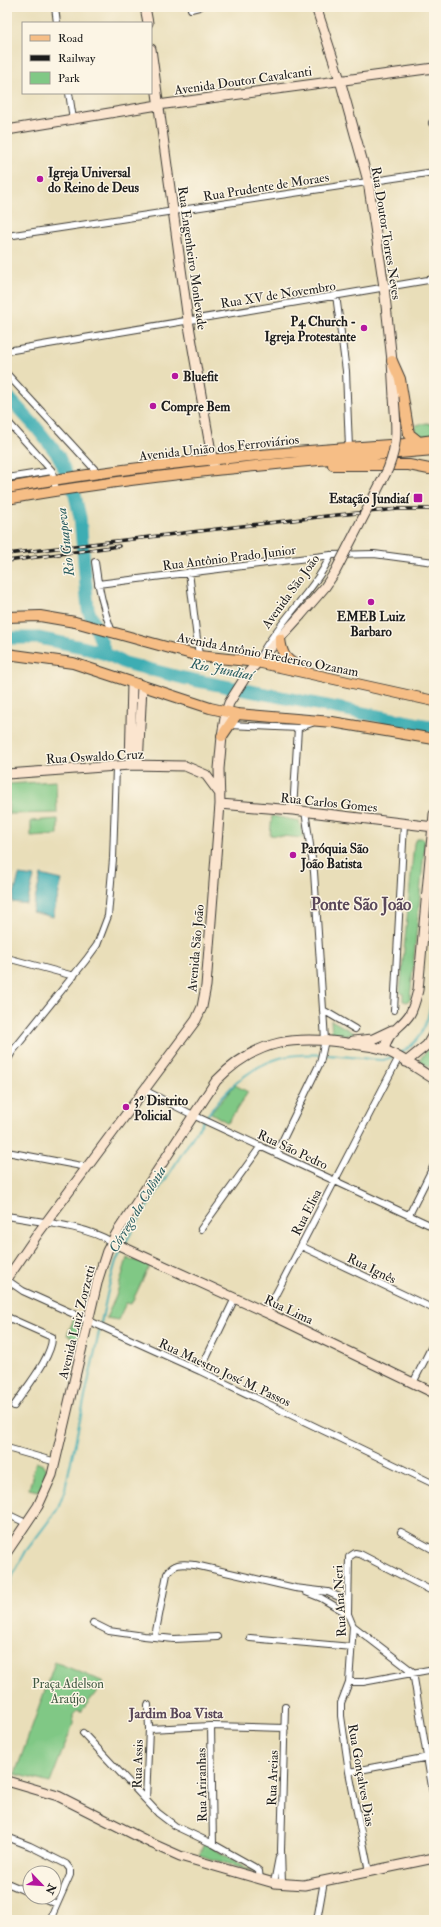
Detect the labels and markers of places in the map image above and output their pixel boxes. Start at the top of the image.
place label: Igreja Universal do Reino de Deus [48,165,139,196]
marker: Igreja Universal do Reino de Deus [35,174,45,184]
place label: P4 Church - Igreja Protestante [265,314,357,346]
marker: P4 Church - Igreja Protestante [359,323,369,333]
place label: Bluefit [183,369,219,385]
marker: Bluefit [170,371,180,381]
place label: Compre Bem [161,399,231,416]
marker: Compre Bem [148,401,158,411]
place label: Estação Jundiaí [329,491,411,508]
marker: Estação Jundiaí [412,492,424,504]
marker: EMEB Luiz Barbaro [366,597,376,607]
place label: EMEB Luiz Barbaro [337,609,406,640]
place label: Paróquia São João Batista [300,841,369,873]
marker: Paróquia São João Batista [288,850,298,860]
place label: 3º Distrito Policial [134,1093,189,1124]
marker: 3º Distrito Policial [121,1102,131,1112]

